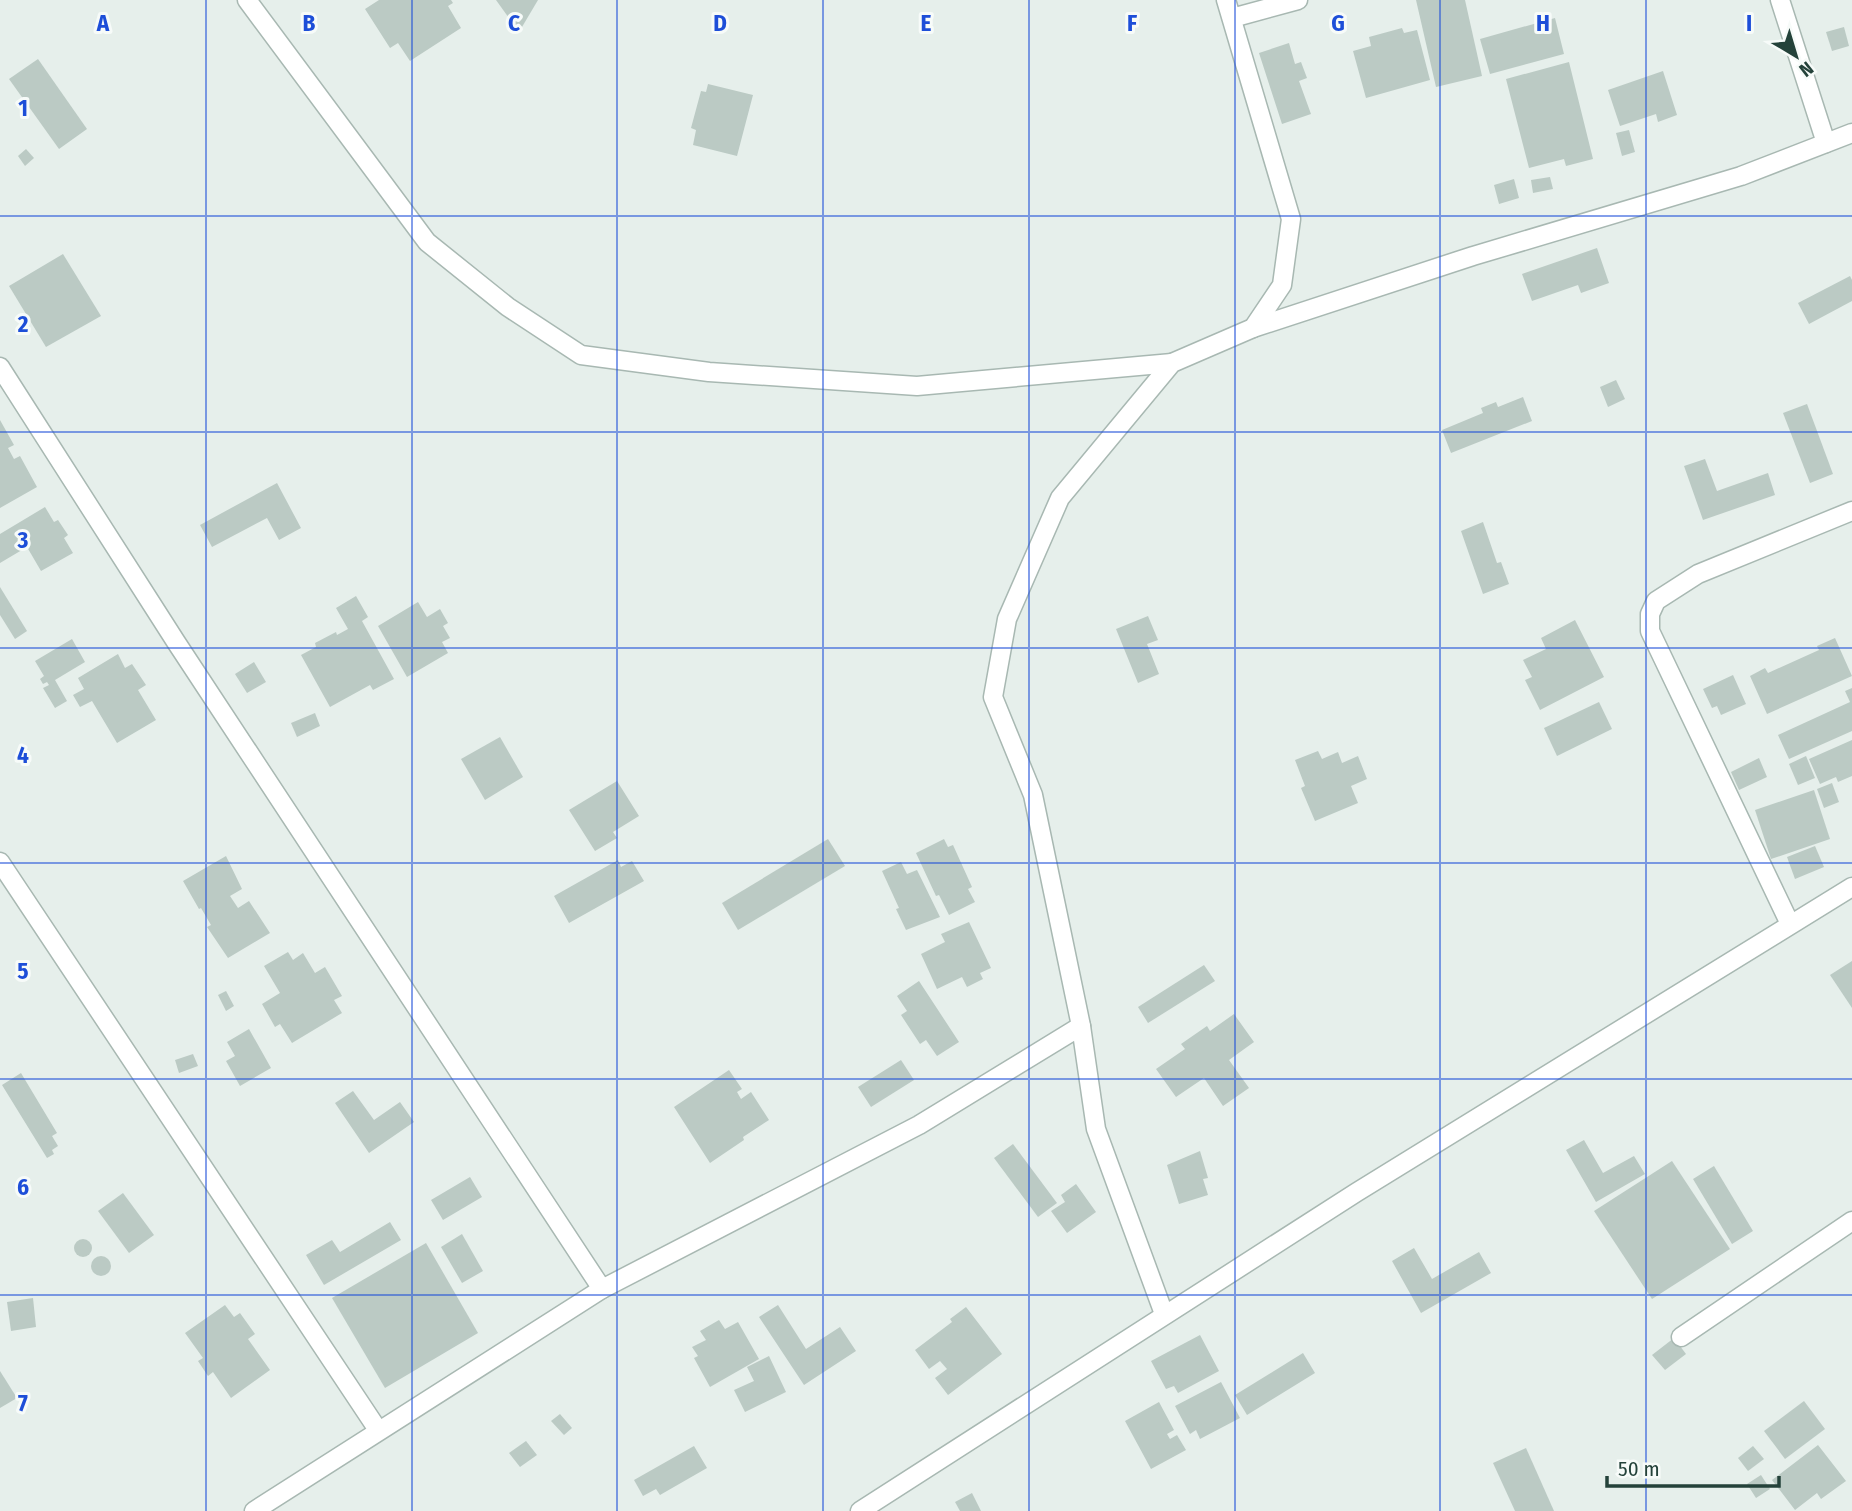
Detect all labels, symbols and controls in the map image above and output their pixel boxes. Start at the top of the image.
text: A [96,9,110,37]
text: B [303,9,316,37]
text: C [508,9,520,37]
text: D [713,9,727,37]
text: E [921,9,932,37]
text: F [1127,9,1137,37]
text: G [1331,9,1345,37]
text: H [1536,9,1550,37]
text: I [1746,9,1752,37]
north arrow [1761,21,1831,91]
text: N [1795,56,1818,82]
text: 1 [18,94,28,122]
text: 2 [17,310,29,338]
text: 3 [17,526,29,554]
text: 4 [17,741,29,769]
text: 5 [17,957,29,985]
text: 6 [17,1173,29,1201]
text: 7 [18,1389,28,1417]
scale bar [1607,1444,1778,1488]
text: 50 m [1618,1456,1660,1482]

